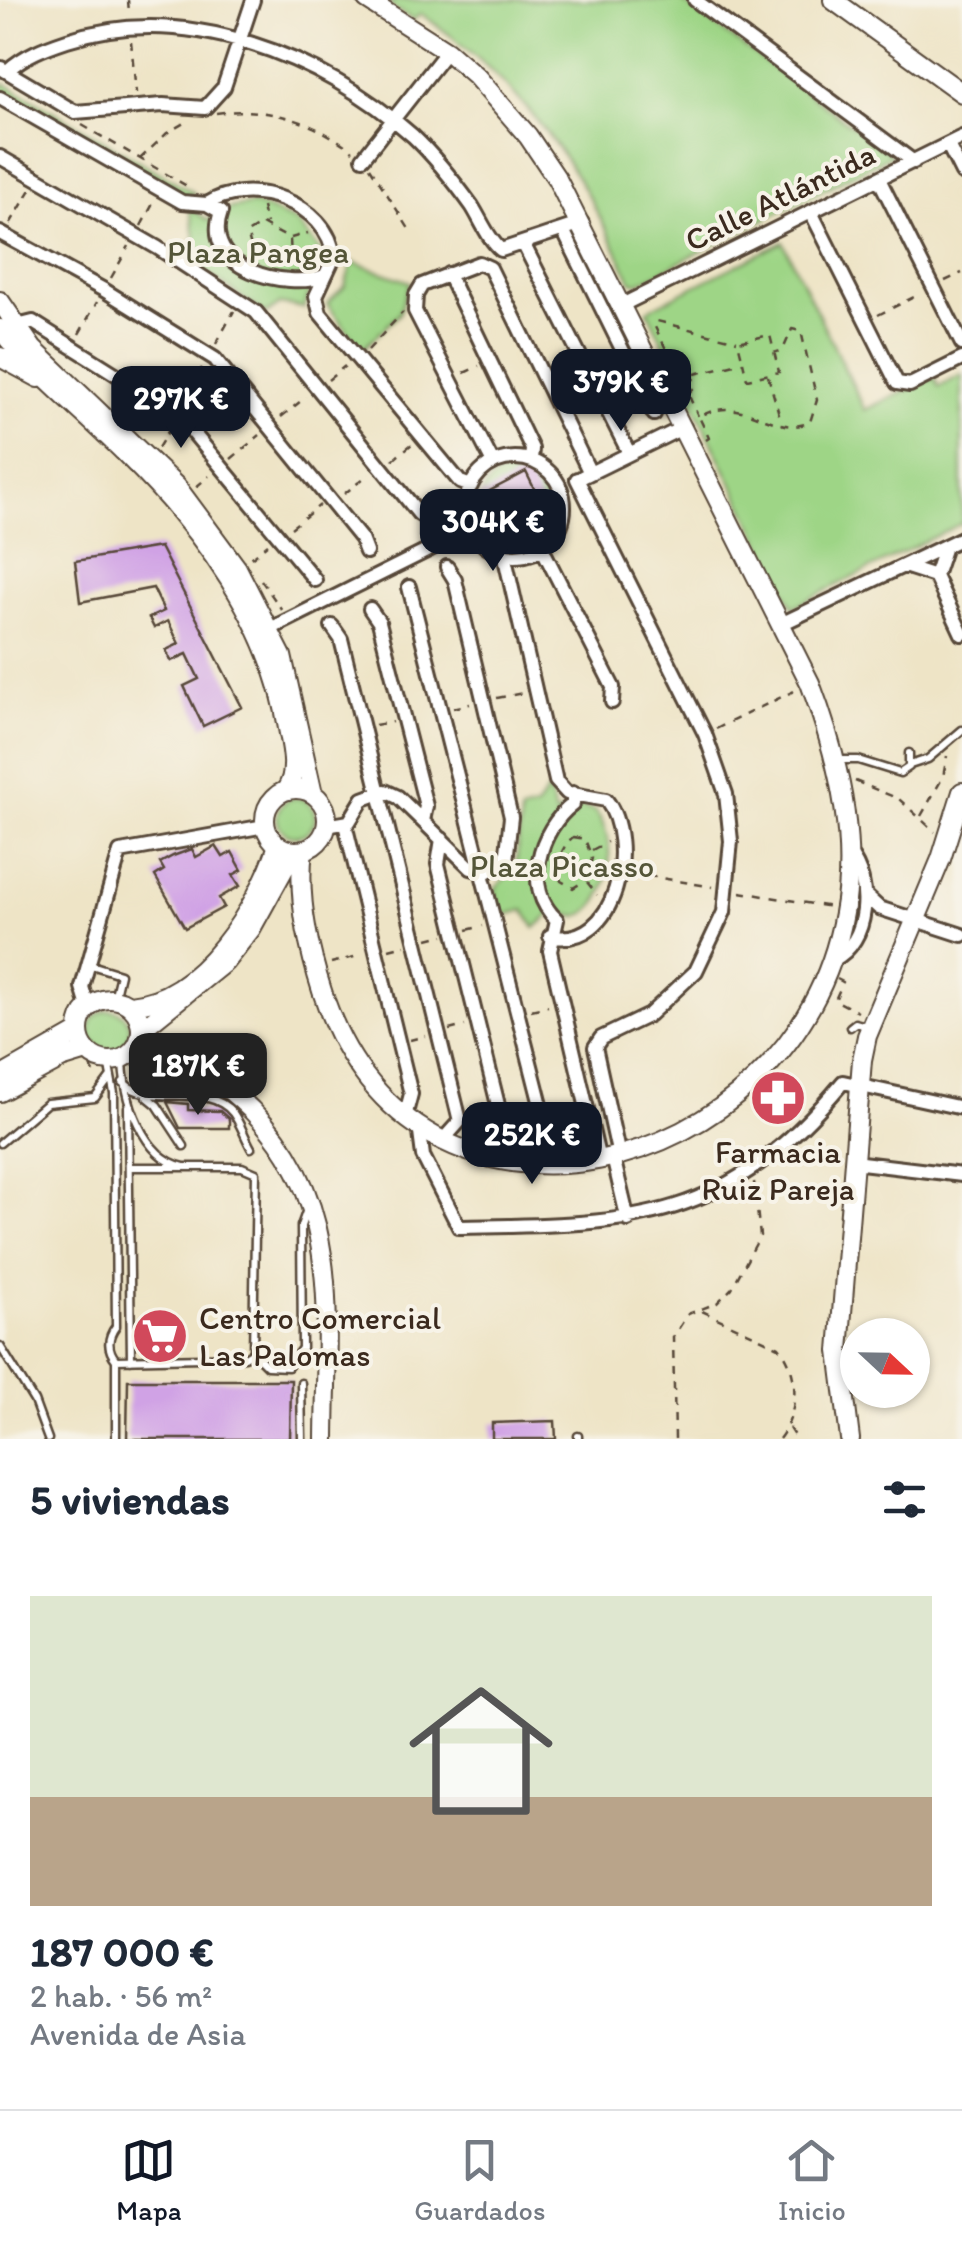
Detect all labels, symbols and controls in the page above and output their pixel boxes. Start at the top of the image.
street label: Calle Atlántida [679,135,881,259]
park label: Plaza Pangea [167,233,349,271]
pin: 379K € [540,349,702,434]
text: 379K € [573,362,669,400]
pin: 297K € [100,366,262,451]
text: 297K € [133,379,229,417]
pin: 304K € [412,489,574,574]
text: 304K € [442,502,544,540]
park label: Plaza Picasso [470,847,654,885]
pin: 187K € [117,1033,279,1118]
text: 187K € [151,1046,245,1084]
pharmacy icon: Farmacia Ruiz Pareja [748,1068,808,1128]
pin: 252K € [451,1102,613,1187]
text: 252K € [484,1115,580,1153]
place label: Farmacia Ruiz Pareja [701,1133,855,1208]
place label: Centro Comercial Las Palomas [199,1299,441,1374]
supermarket icon: Centro Comercial Las Palomas [130,1306,190,1366]
north arrow [840,1318,930,1408]
map controls [840,1318,930,1408]
icon: filters [877,1472,932,1527]
text: 5 viviendas [30,1474,230,1525]
icon: home [391,1661,571,1841]
text: 187 000 € [30,1926,214,1977]
text: 2 hab. · 56 m² [30,1977,212,2015]
text: Avenida de Asia [30,2015,246,2053]
tab: Mapa [116,2133,182,2227]
tab: Guardados [414,2133,545,2227]
tab: Inicio [778,2133,846,2227]

